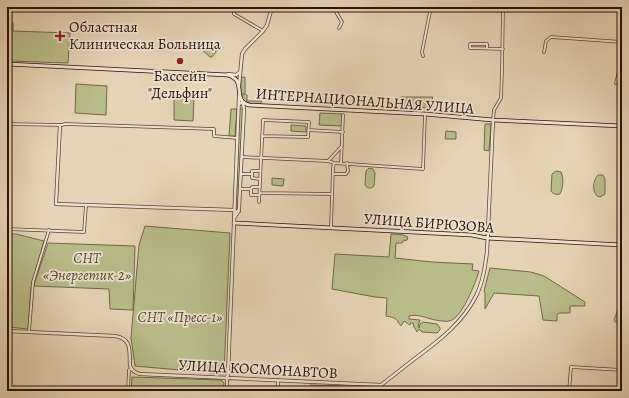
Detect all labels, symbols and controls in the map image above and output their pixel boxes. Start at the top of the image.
place label: Областная Клиническая Больница [69,17,221,54]
marker: Областная Клиническая Больница [54,30,66,42]
marker: Бассейн "Дельфин" [175,56,185,66]
place label: Бассейн "Дельфин" [148,66,212,103]
street label: ИНТЕРНАЦИОНАЛЬНАЯ УЛИЦА [255,83,475,119]
street label: УЛИЦА БИРЮЗОВА [363,208,495,238]
park label: СНТ «Энергетик-2» [43,248,131,285]
park label: СНТ «Пресс-1» [137,307,223,327]
street label: УЛИЦА КОСМОНАВТОВ [178,355,338,383]

